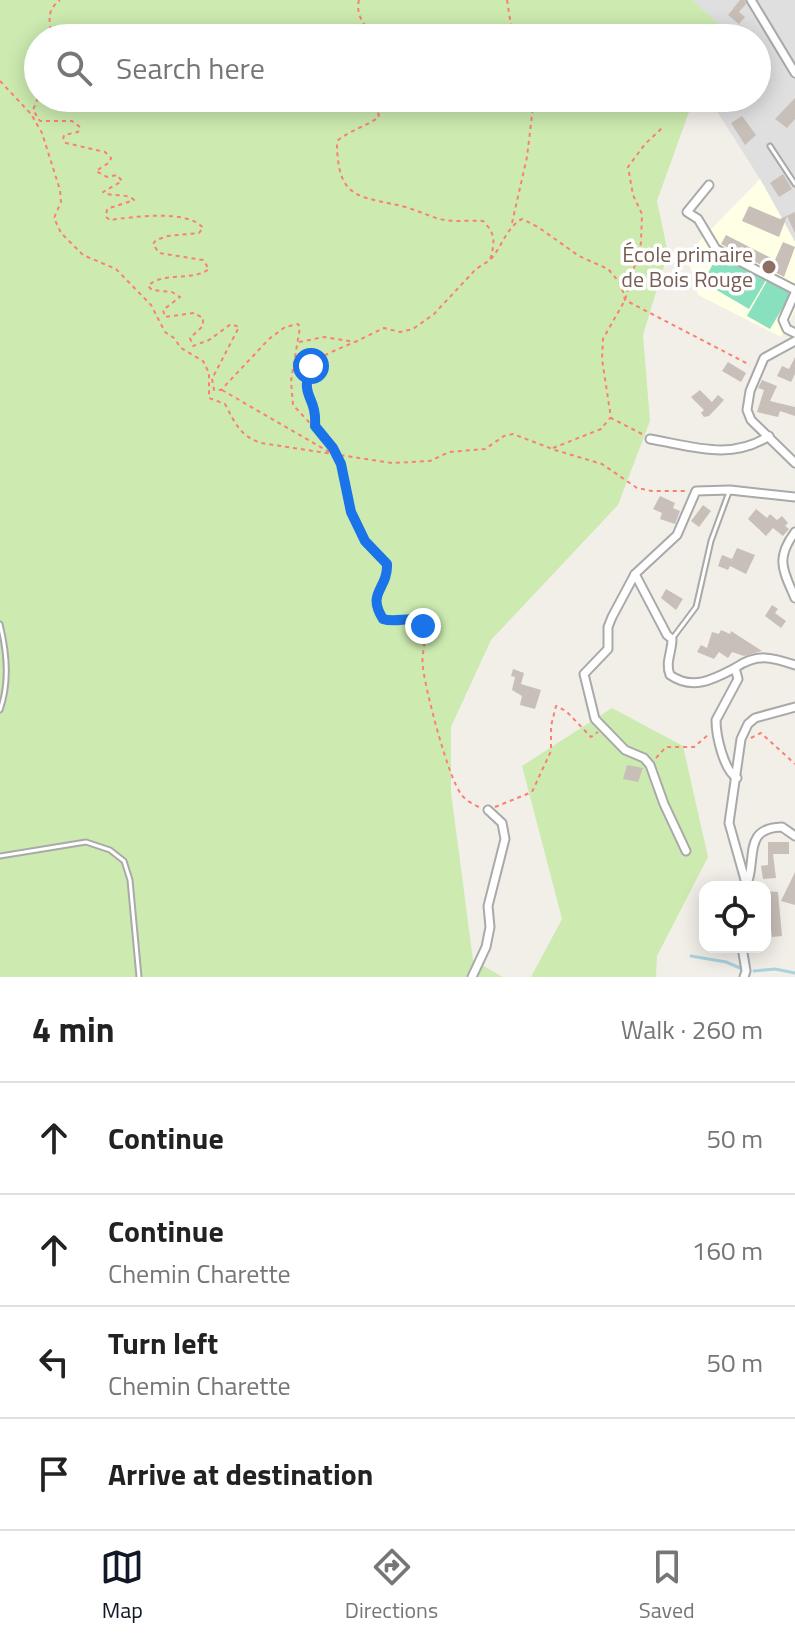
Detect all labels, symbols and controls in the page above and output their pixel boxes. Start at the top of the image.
search box [24,24,771,112]
text: Search here [116,45,265,91]
icon: search [52,46,96,90]
place label: École primaire de Bois Rouge [621,237,753,296]
marker: École primaire de Bois Rouge [760,258,778,276]
route start [293,348,329,384]
route end [405,608,441,644]
map controls [699,881,771,953]
button: locate [699,881,771,953]
text: 4 min [32,1003,115,1055]
text: Walk · 260 m [621,1010,763,1049]
text: Continue [108,1115,224,1161]
icon: ahead [32,1116,76,1160]
text: 50 m [706,1119,763,1158]
text: Continue [108,1208,224,1254]
icon: ahead [32,1228,76,1272]
text: 160 m [692,1231,763,1270]
text: Chemin Charette [108,1254,291,1293]
text: Turn left [108,1320,218,1366]
icon: left [32,1340,76,1384]
text: 50 m [706,1343,763,1382]
text: Chemin Charette [108,1366,291,1405]
text: Arrive at destination [108,1451,373,1497]
icon: arrive [32,1452,76,1496]
tab: Map [100,1545,144,1627]
tab: Directions [345,1545,438,1627]
tab: Saved [639,1545,695,1627]

